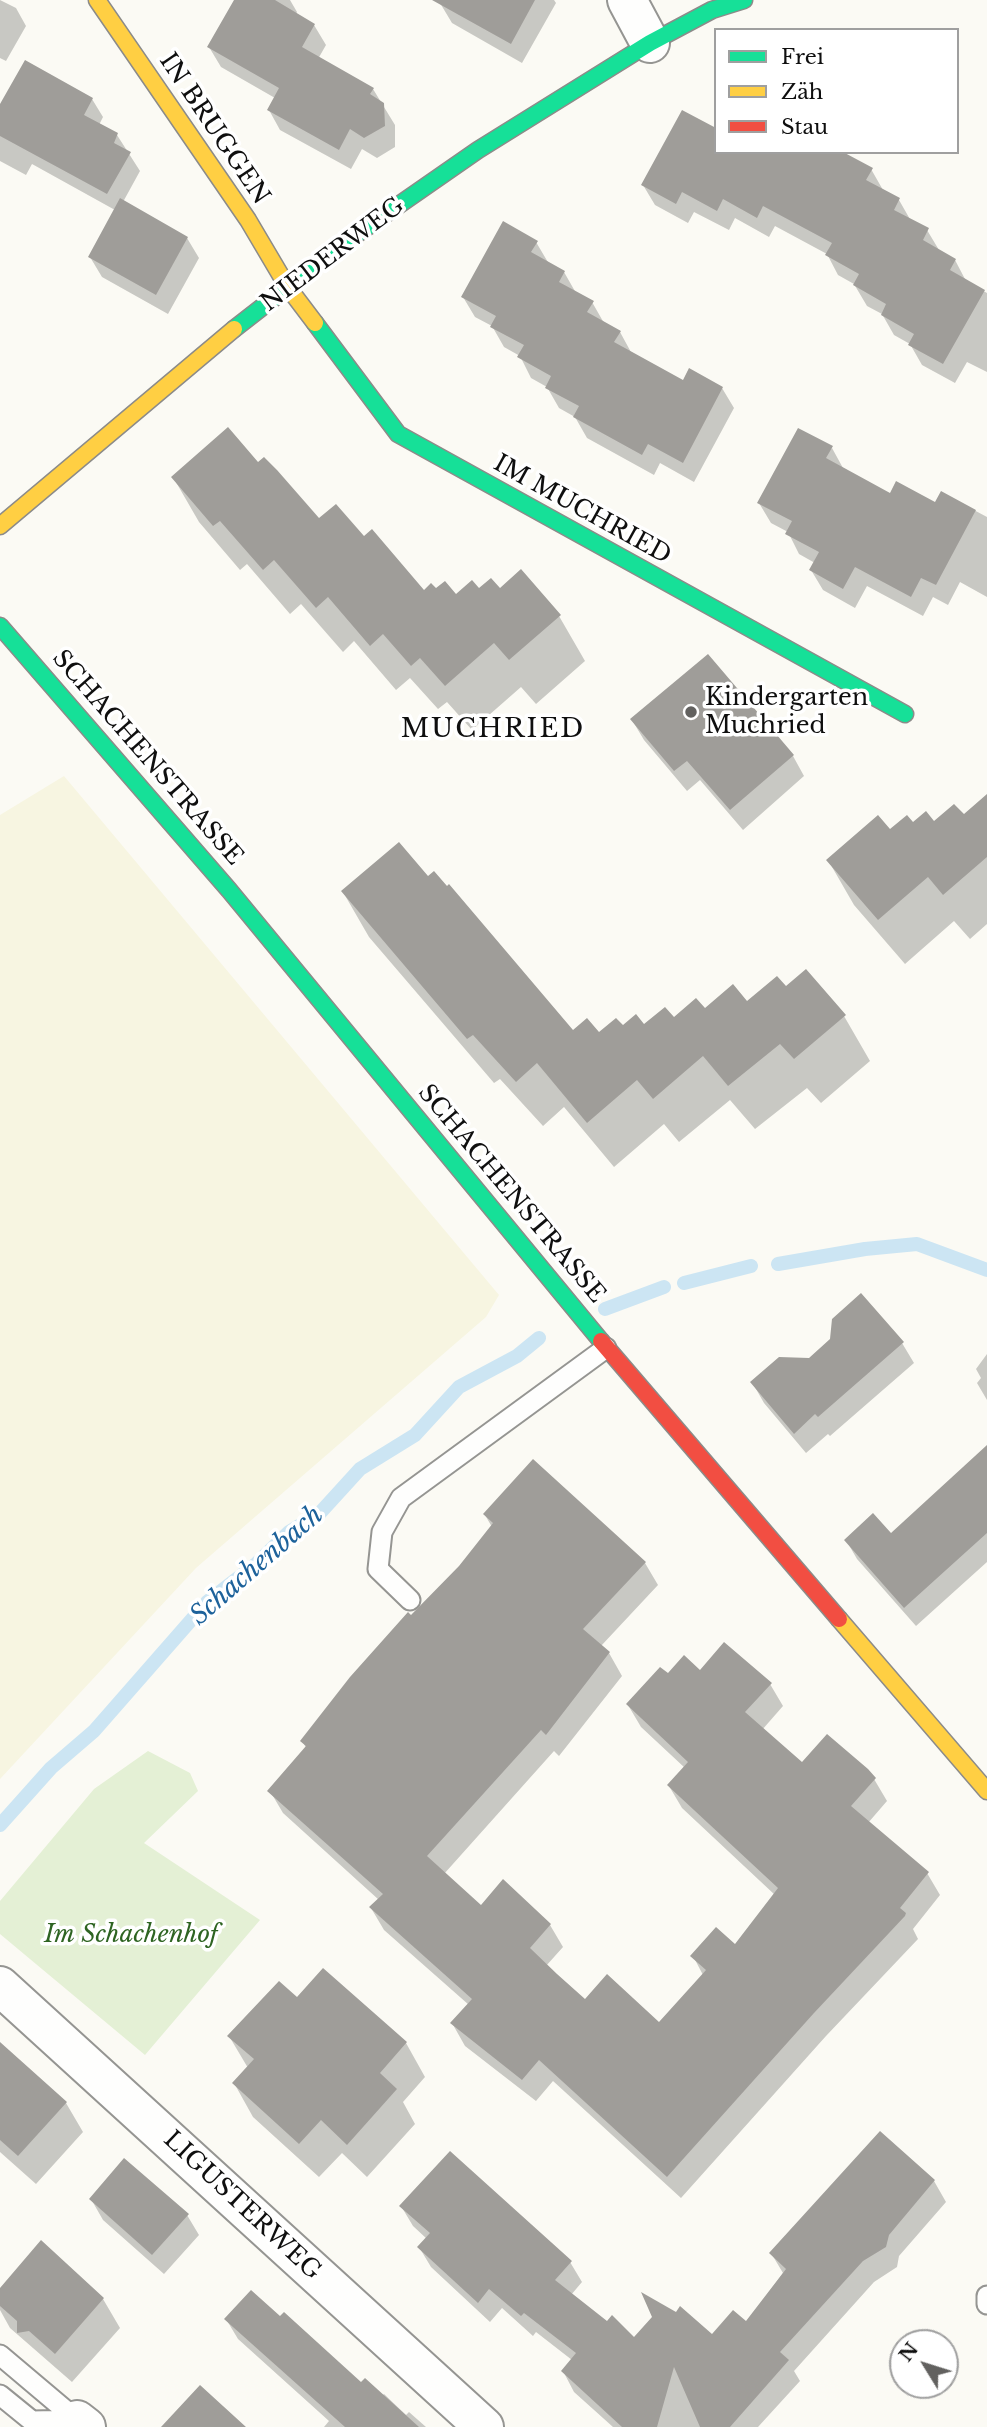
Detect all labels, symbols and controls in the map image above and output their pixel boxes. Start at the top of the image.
legend [714,28,959,154]
text: Frei [781,44,824,70]
street label: IN BRUGGEN [153,48,275,210]
text: Zäh [781,79,823,105]
text: Stau [781,114,828,140]
street label: NIEDERWEG [256,192,410,318]
street label: IM MUCHRIED [488,449,676,571]
street label: SCHACHENSTRASSE [46,644,248,872]
place label: Kindergarten Muchried [705,684,868,740]
marker: Kindergarten Muchried [683,704,699,720]
district label: MUCHRIED [402,714,584,746]
street label: SCHACHENSTRASSE [411,1079,611,1309]
water label: Schachenbach [184,1500,330,1632]
park label: Im Schachenhof [44,1921,218,1949]
street label: LIGUSTERWEG [157,2126,327,2286]
north arrow [889,2329,959,2399]
text: N [894,2338,923,2366]

